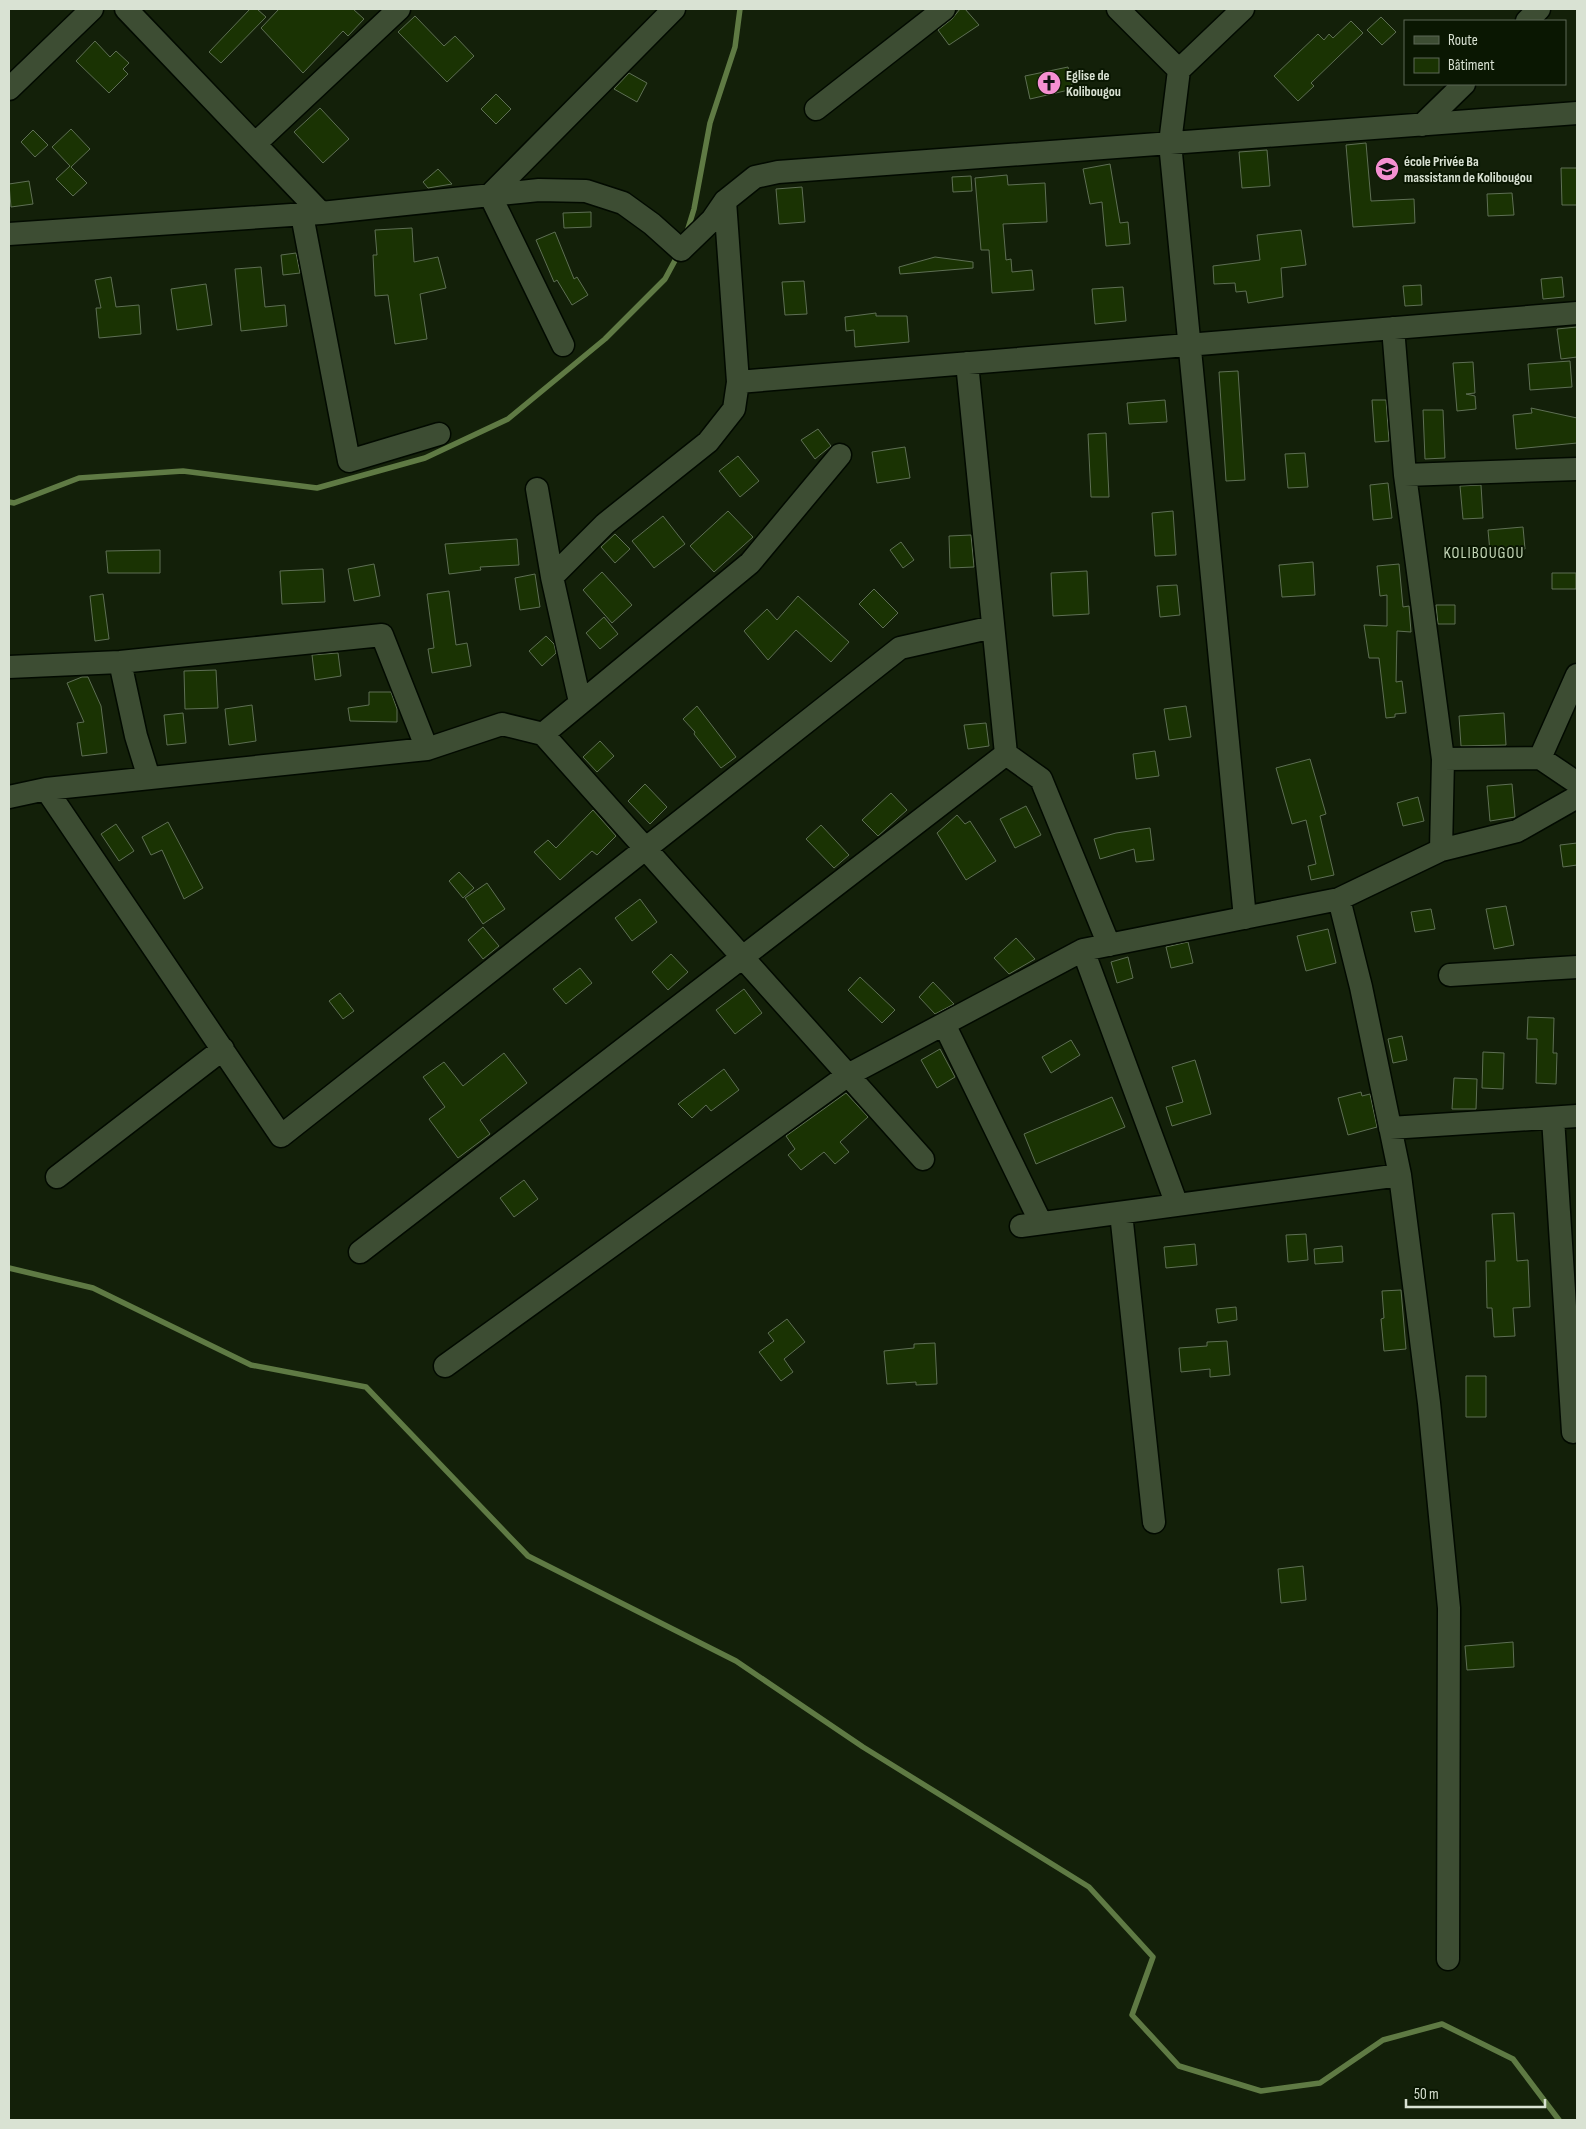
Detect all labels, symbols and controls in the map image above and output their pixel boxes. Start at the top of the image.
legend [1404,20,1566,85]
text: Route [1448,31,1478,50]
text: Bâtiment [1448,56,1495,75]
place label: Eglise de Kolibougou [1066,67,1121,100]
church icon: Eglise de Kolibougou [1036,70,1062,96]
place label: école Privée Ba massistann de Kolibougou [1404,153,1532,186]
school or university icon: école Privée Ba massistann de Kolibougou [1374,156,1400,182]
district label: KOLIBOUGOU [1444,544,1524,563]
scale bar [1406,2076,1545,2108]
text: 50 m [1414,2085,1439,2104]

